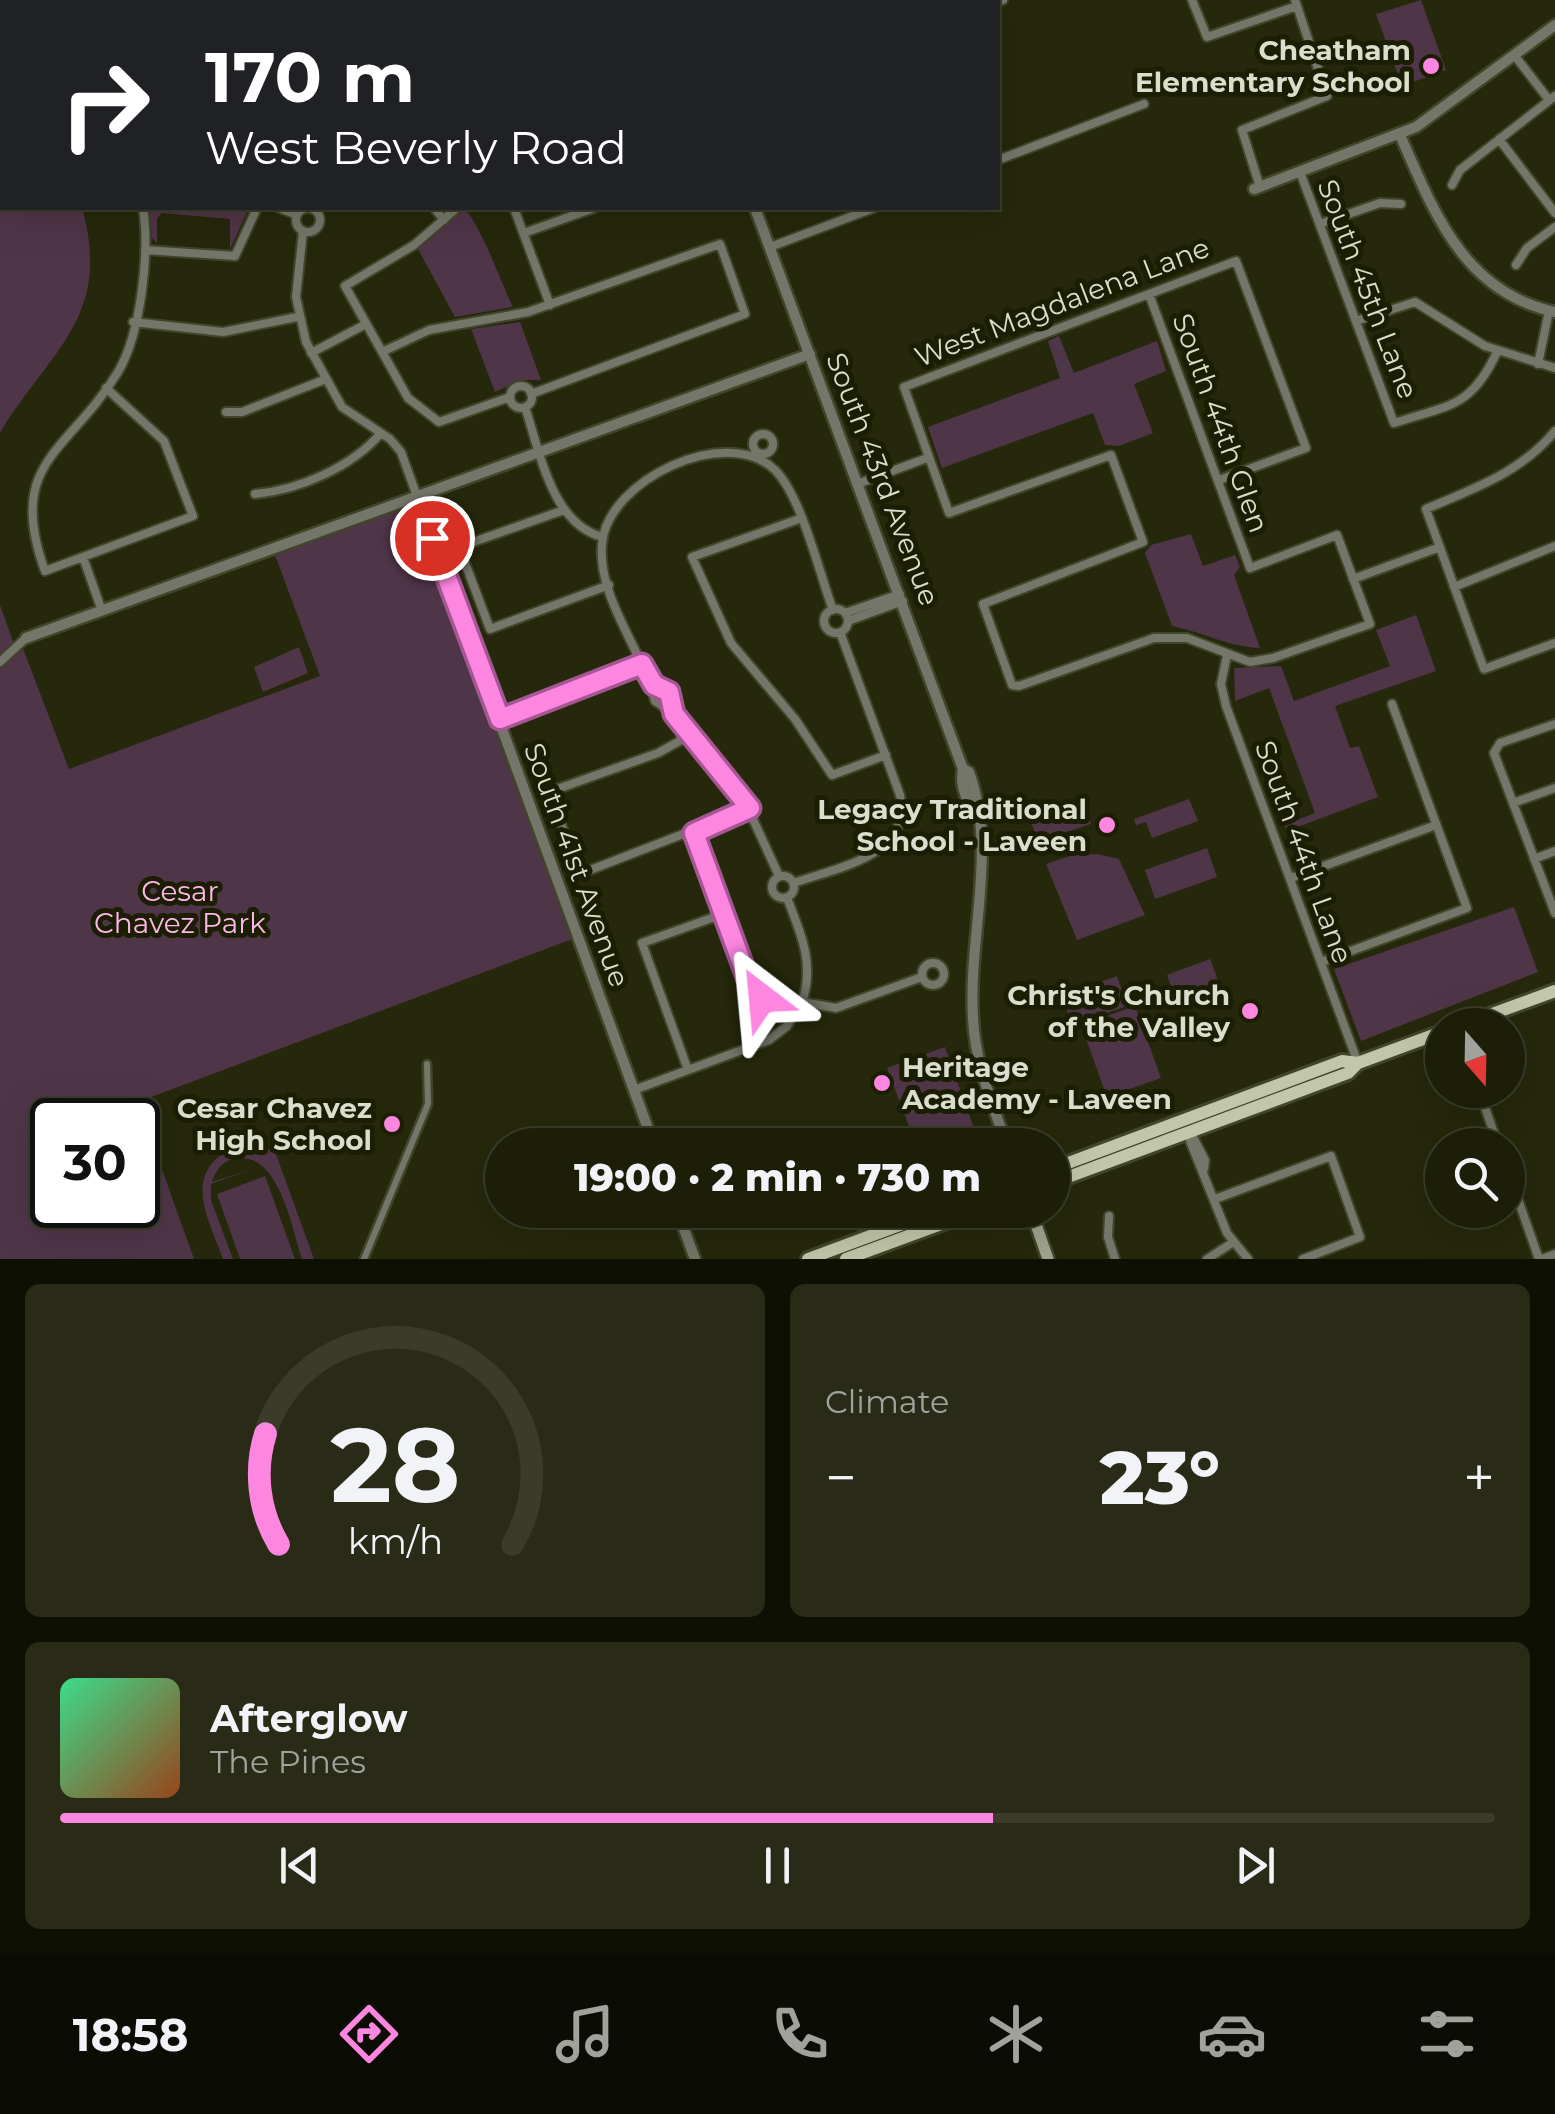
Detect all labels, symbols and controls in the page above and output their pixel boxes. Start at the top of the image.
place label: Cheatham Elementary School [1135,33,1411,99]
text: 170 m [205,34,415,120]
icon: right [40,40,170,170]
marker: Cheatham Elementary School [1420,55,1442,77]
text: West Beverly Road [205,120,627,175]
street label: South 45th Lane [1311,175,1425,403]
street label: West Magdalena Lane [910,230,1214,374]
street label: South 44th Glen [1166,309,1276,537]
street label: South 43rd Avenue [819,348,947,610]
pin [390,496,475,581]
icon: arrive [405,511,460,566]
street label: South 44th Lane [1248,736,1360,968]
street label: South 41st Avenue [517,738,637,992]
place label: Legacy Traditional School - Laveen [817,792,1087,858]
marker: Legacy Traditional School - Laveen [1096,814,1118,836]
park label: Cesar Chavez Park [94,874,266,940]
position arrow [710,946,814,1050]
place label: Christ's Church of the Valley [1007,978,1230,1044]
marker: Christ's Church of the Valley [1239,1000,1261,1022]
north arrow [1425,1008,1525,1108]
map controls [1425,1008,1525,1228]
place label: Heritage Academy - Laveen [901,1050,1172,1116]
marker: Heritage Academy - Laveen [871,1072,893,1094]
place label: Cesar Chavez High School [177,1091,372,1157]
speed limit sign: 30 [30,1098,160,1228]
marker: Cesar Chavez High School [381,1113,403,1135]
button: search [1425,1128,1525,1228]
text: 19:00 · 2 min · 730 m [574,1154,981,1201]
text: Climate [825,1382,949,1421]
text: 28 [330,1401,460,1528]
text: 23° [1100,1431,1220,1523]
text: − [825,1444,857,1511]
text: + [1463,1444,1495,1511]
text: km/h [347,1519,443,1563]
text: Afterglow [210,1695,408,1742]
text: The Pines [210,1742,366,1781]
icon: previous [272,1838,327,1893]
icon: pause [750,1838,805,1893]
icon: next [1228,1838,1283,1893]
icon: directions [334,1999,404,2069]
icon: music [550,1999,620,2069]
icon: phone [765,1999,835,2069]
icon: climate [981,1999,1051,2069]
icon: car [1197,1999,1267,2069]
icon: filters [1412,1999,1482,2069]
text: 18:58 [73,2007,188,2062]

